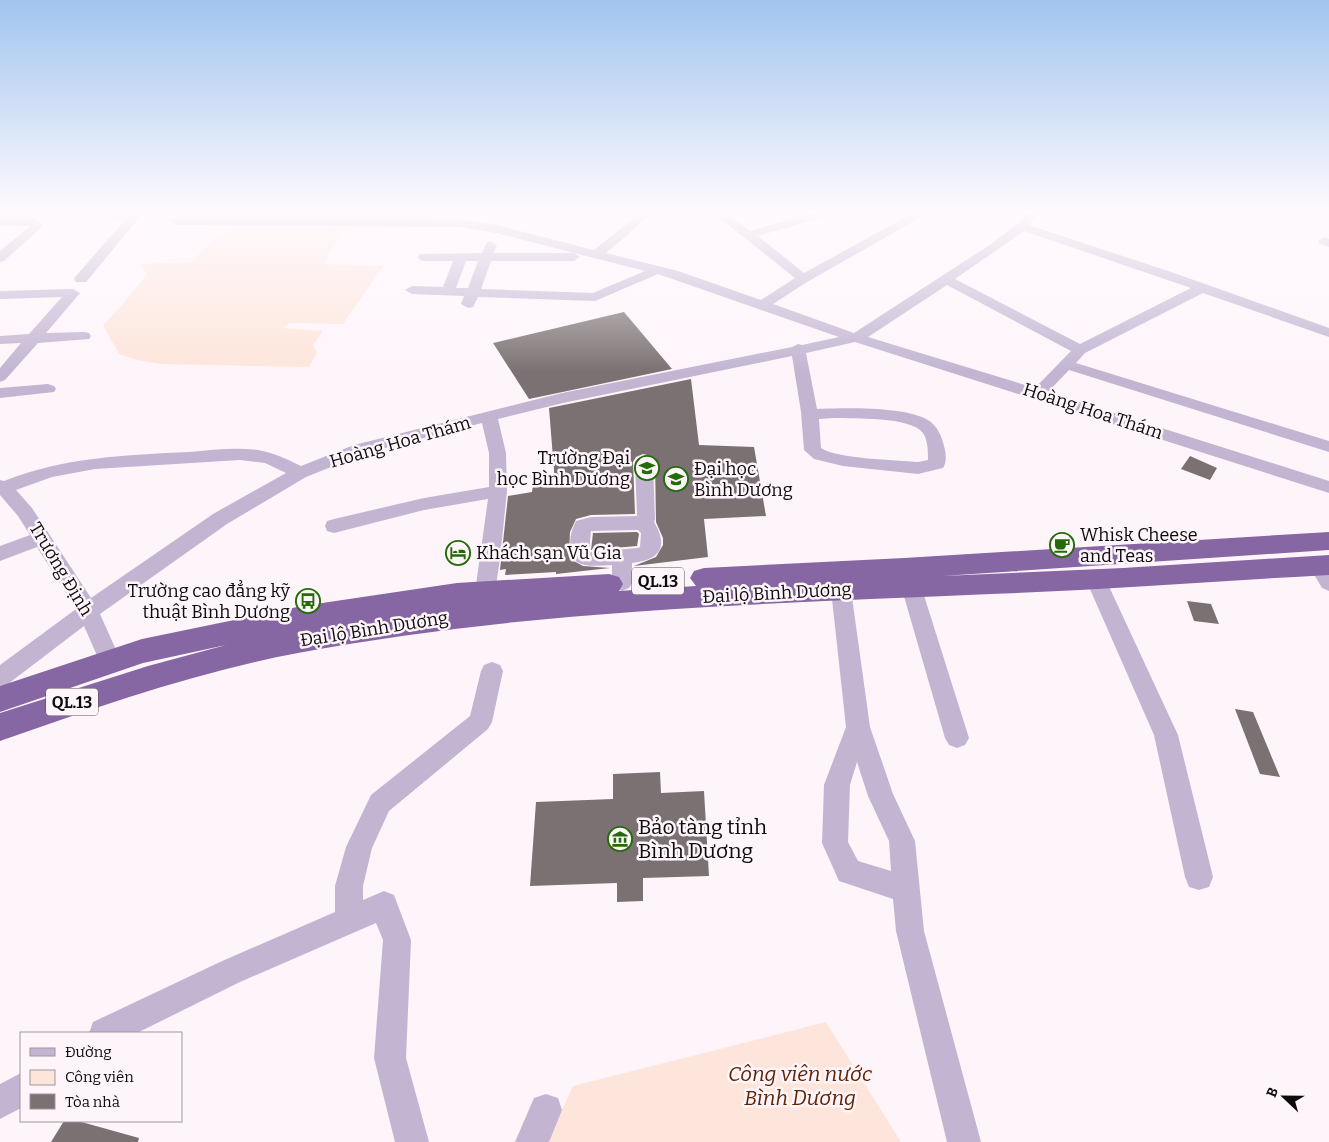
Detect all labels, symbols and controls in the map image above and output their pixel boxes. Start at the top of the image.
street label: Hoàng Hoa Thám [1020,378,1166,444]
street label: Hoàng Hoa Thám [327,411,473,473]
place label: Trường Đại học Bình Dương [497,447,630,490]
school or university icon: Trường Đại học Bình Dương [634,455,660,481]
place label: Đại học Bình Dương [694,458,793,501]
school or university icon: Đại học Bình Dương [663,466,689,492]
street label: Trương Định [24,518,98,620]
place label: Whisk Cheese and Teas [1080,524,1198,567]
cafe icon: Whisk Cheese and Teas [1049,532,1075,558]
hotel icon: Khách sạn Vũ Gia [445,540,471,566]
place label: Khách sạn Vũ Gia [476,542,622,564]
road number: QL.13 [632,568,684,594]
street label: Đại lộ Bình Dương [702,578,852,608]
place label: Trường cao đẳng kỹ thuật Bình Dương [128,580,290,623]
bus stop icon: Trường cao đẳng kỹ thuật Bình Dương [295,588,321,614]
street label: Đại lộ Bình Dương [299,606,449,652]
road number: QL.13 [46,689,98,716]
place label: Bảo tàng tỉnh Bình Dương [638,814,767,864]
museum icon: Bảo tàng tỉnh Bình Dương [607,826,633,852]
legend [20,1032,182,1122]
text: Đường [65,1043,112,1061]
park label: Công viên nước Bình Dương [728,1061,872,1111]
text: Công viên [65,1068,134,1086]
north arrow [1259,1072,1309,1122]
text: B [1263,1085,1282,1100]
text: Tòa nhà [65,1093,120,1111]

